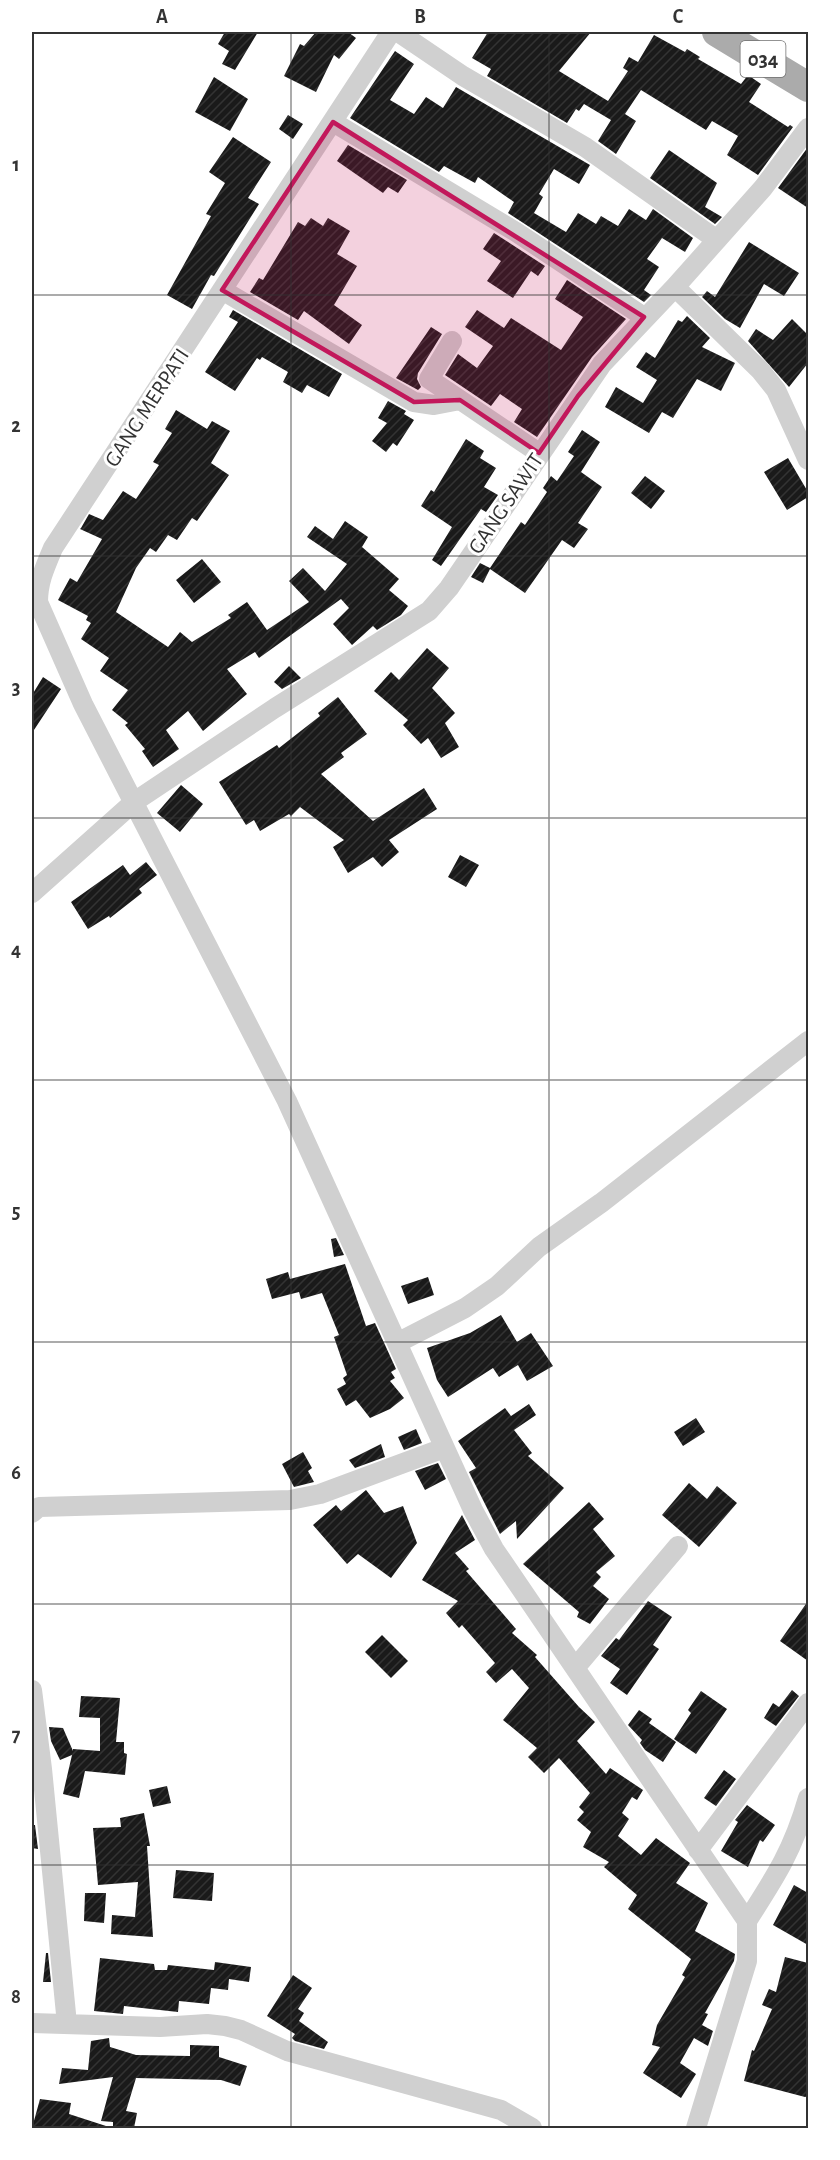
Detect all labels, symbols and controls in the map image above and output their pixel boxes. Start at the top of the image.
text: A [156,7,168,27]
text: B [414,7,426,27]
text: C [673,7,684,27]
road number: 034 [740,41,786,77]
text: 1 [12,155,20,175]
street label: GANG MERPATI [101,344,193,471]
text: 2 [11,416,21,436]
street label: GANG SAWIT [464,449,548,558]
text: 3 [12,678,20,698]
text: 4 [11,940,21,960]
text: 5 [12,1202,20,1222]
text: 6 [11,1463,21,1483]
text: 7 [12,1725,21,1745]
text: 8 [11,1987,21,2007]

